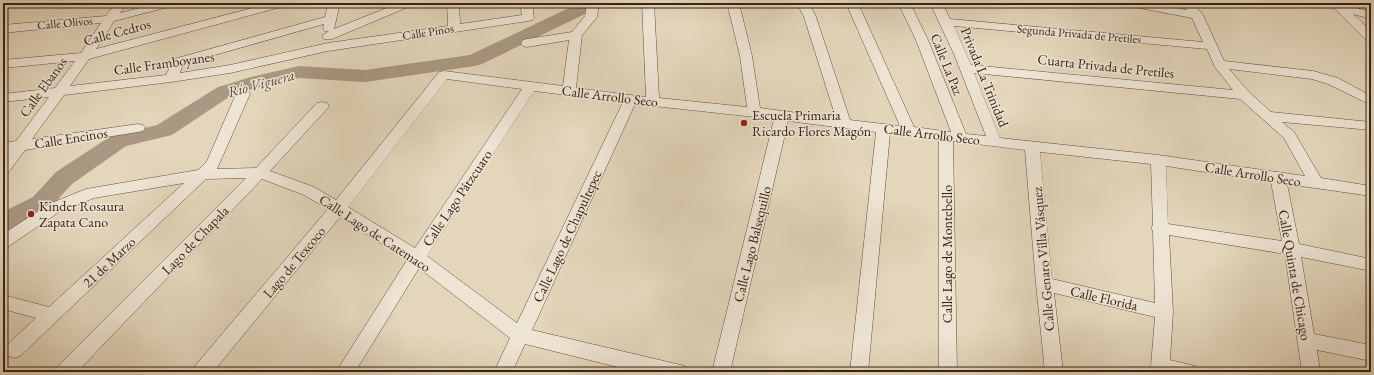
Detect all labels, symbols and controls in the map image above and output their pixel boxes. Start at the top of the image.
street label: Calle Olivos [36,13,94,33]
street label: Calle Cedros [81,14,153,50]
street label: Calle Pinos [401,20,455,44]
street label: Segunda Privada de Pretiles [1016,21,1142,47]
street label: Privada La Trinidad [957,24,1014,130]
street label: Calle La Paz [927,31,968,98]
street label: Calle Framboyanes [112,47,216,79]
street label: Cuarta Privada de Pretiles [1037,50,1176,82]
street label: Calle Ebanos [15,53,71,121]
water label: Río Viguera [225,65,297,101]
street label: Calle Arrollo Seco [561,81,659,111]
place label: Escuela Primaria Ricardo Flores Magón [752,106,872,140]
marker: Escuela Primaria Ricardo Flores Magón [739,118,749,128]
street label: Calle Arrollo Seco [883,119,981,149]
street label: Calle Encinos [33,123,109,153]
street label: Calle Lago Pátzcuaro [418,146,496,250]
street label: Calle Arrollo Seco [1204,158,1302,190]
street label: Calle Lago de Chapultepec [528,167,606,305]
street label: Calle Lago Balsequillo [729,184,775,304]
street label: Calle Lago de Montebello [938,185,956,323]
street label: Calle Genaro Villa Vásquez [1028,185,1058,332]
street label: Calle Lago de Catemaco [316,190,434,276]
place label: Kinder Rosaura Zapata Cano [39,197,124,231]
street label: Lago de Chapala [158,201,233,278]
street label: Calle Quinta de Chicago [1275,208,1315,342]
marker: Kinder Rosaura Zapata Cano [26,209,36,219]
street label: Lago de Texcoco [259,222,329,302]
street label: 21 de Marzo [79,233,139,291]
street label: Calle Florida [1068,281,1140,315]

